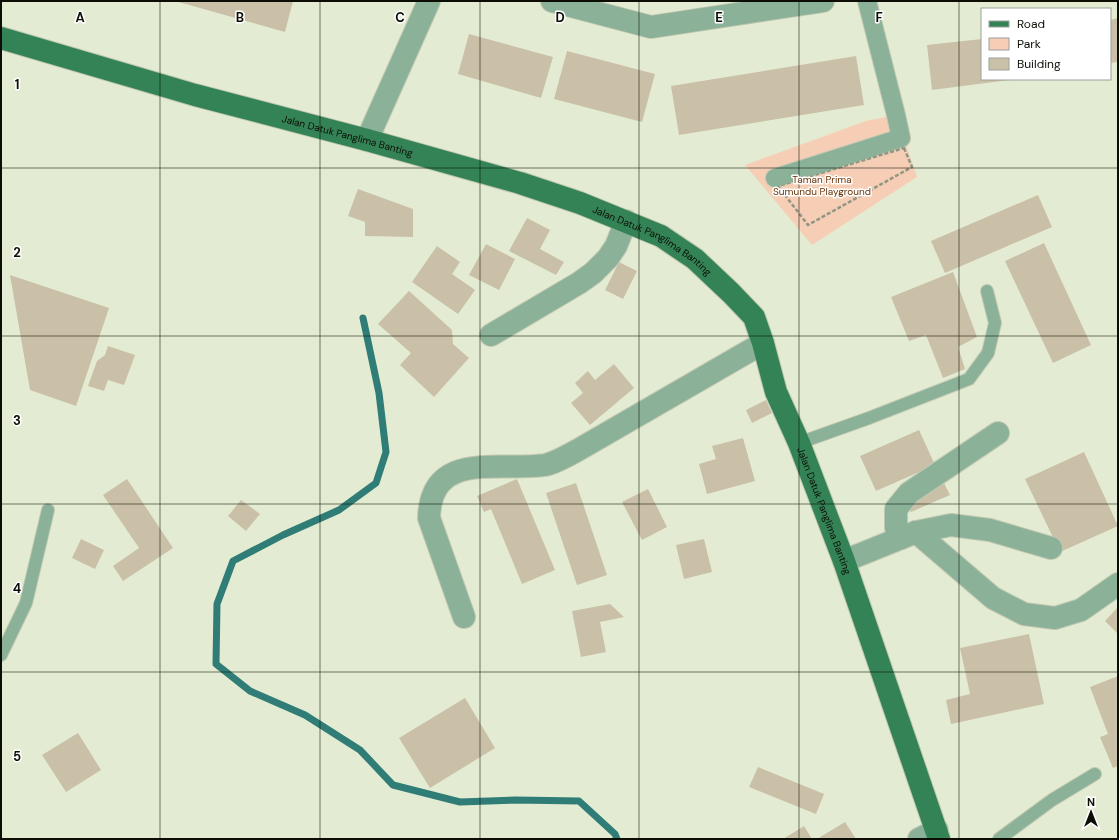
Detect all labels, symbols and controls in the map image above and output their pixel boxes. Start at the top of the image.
legend [981,8,1111,80]
text: A [75,9,85,26]
text: B [236,9,244,26]
text: C [395,9,405,26]
text: D [555,9,565,26]
text: E [715,9,723,26]
text: F [875,9,883,26]
text: Road [1017,16,1045,32]
text: Park [1017,36,1041,52]
text: Building [1017,56,1061,72]
text: 1 [15,76,19,93]
street label: Jalan Datuk Panglima Banting [281,112,415,159]
park label: Taman Prima Sumundu Playground [773,173,871,198]
street label: Jalan Datuk Panglima Banting [591,202,715,278]
text: 2 [13,244,21,261]
text: 3 [13,412,21,429]
street label: Jalan Datuk Panglima Banting [795,445,855,576]
text: 4 [13,580,21,597]
text: 5 [13,748,21,765]
north arrow [1071,792,1111,832]
text: N [1087,795,1095,809]

